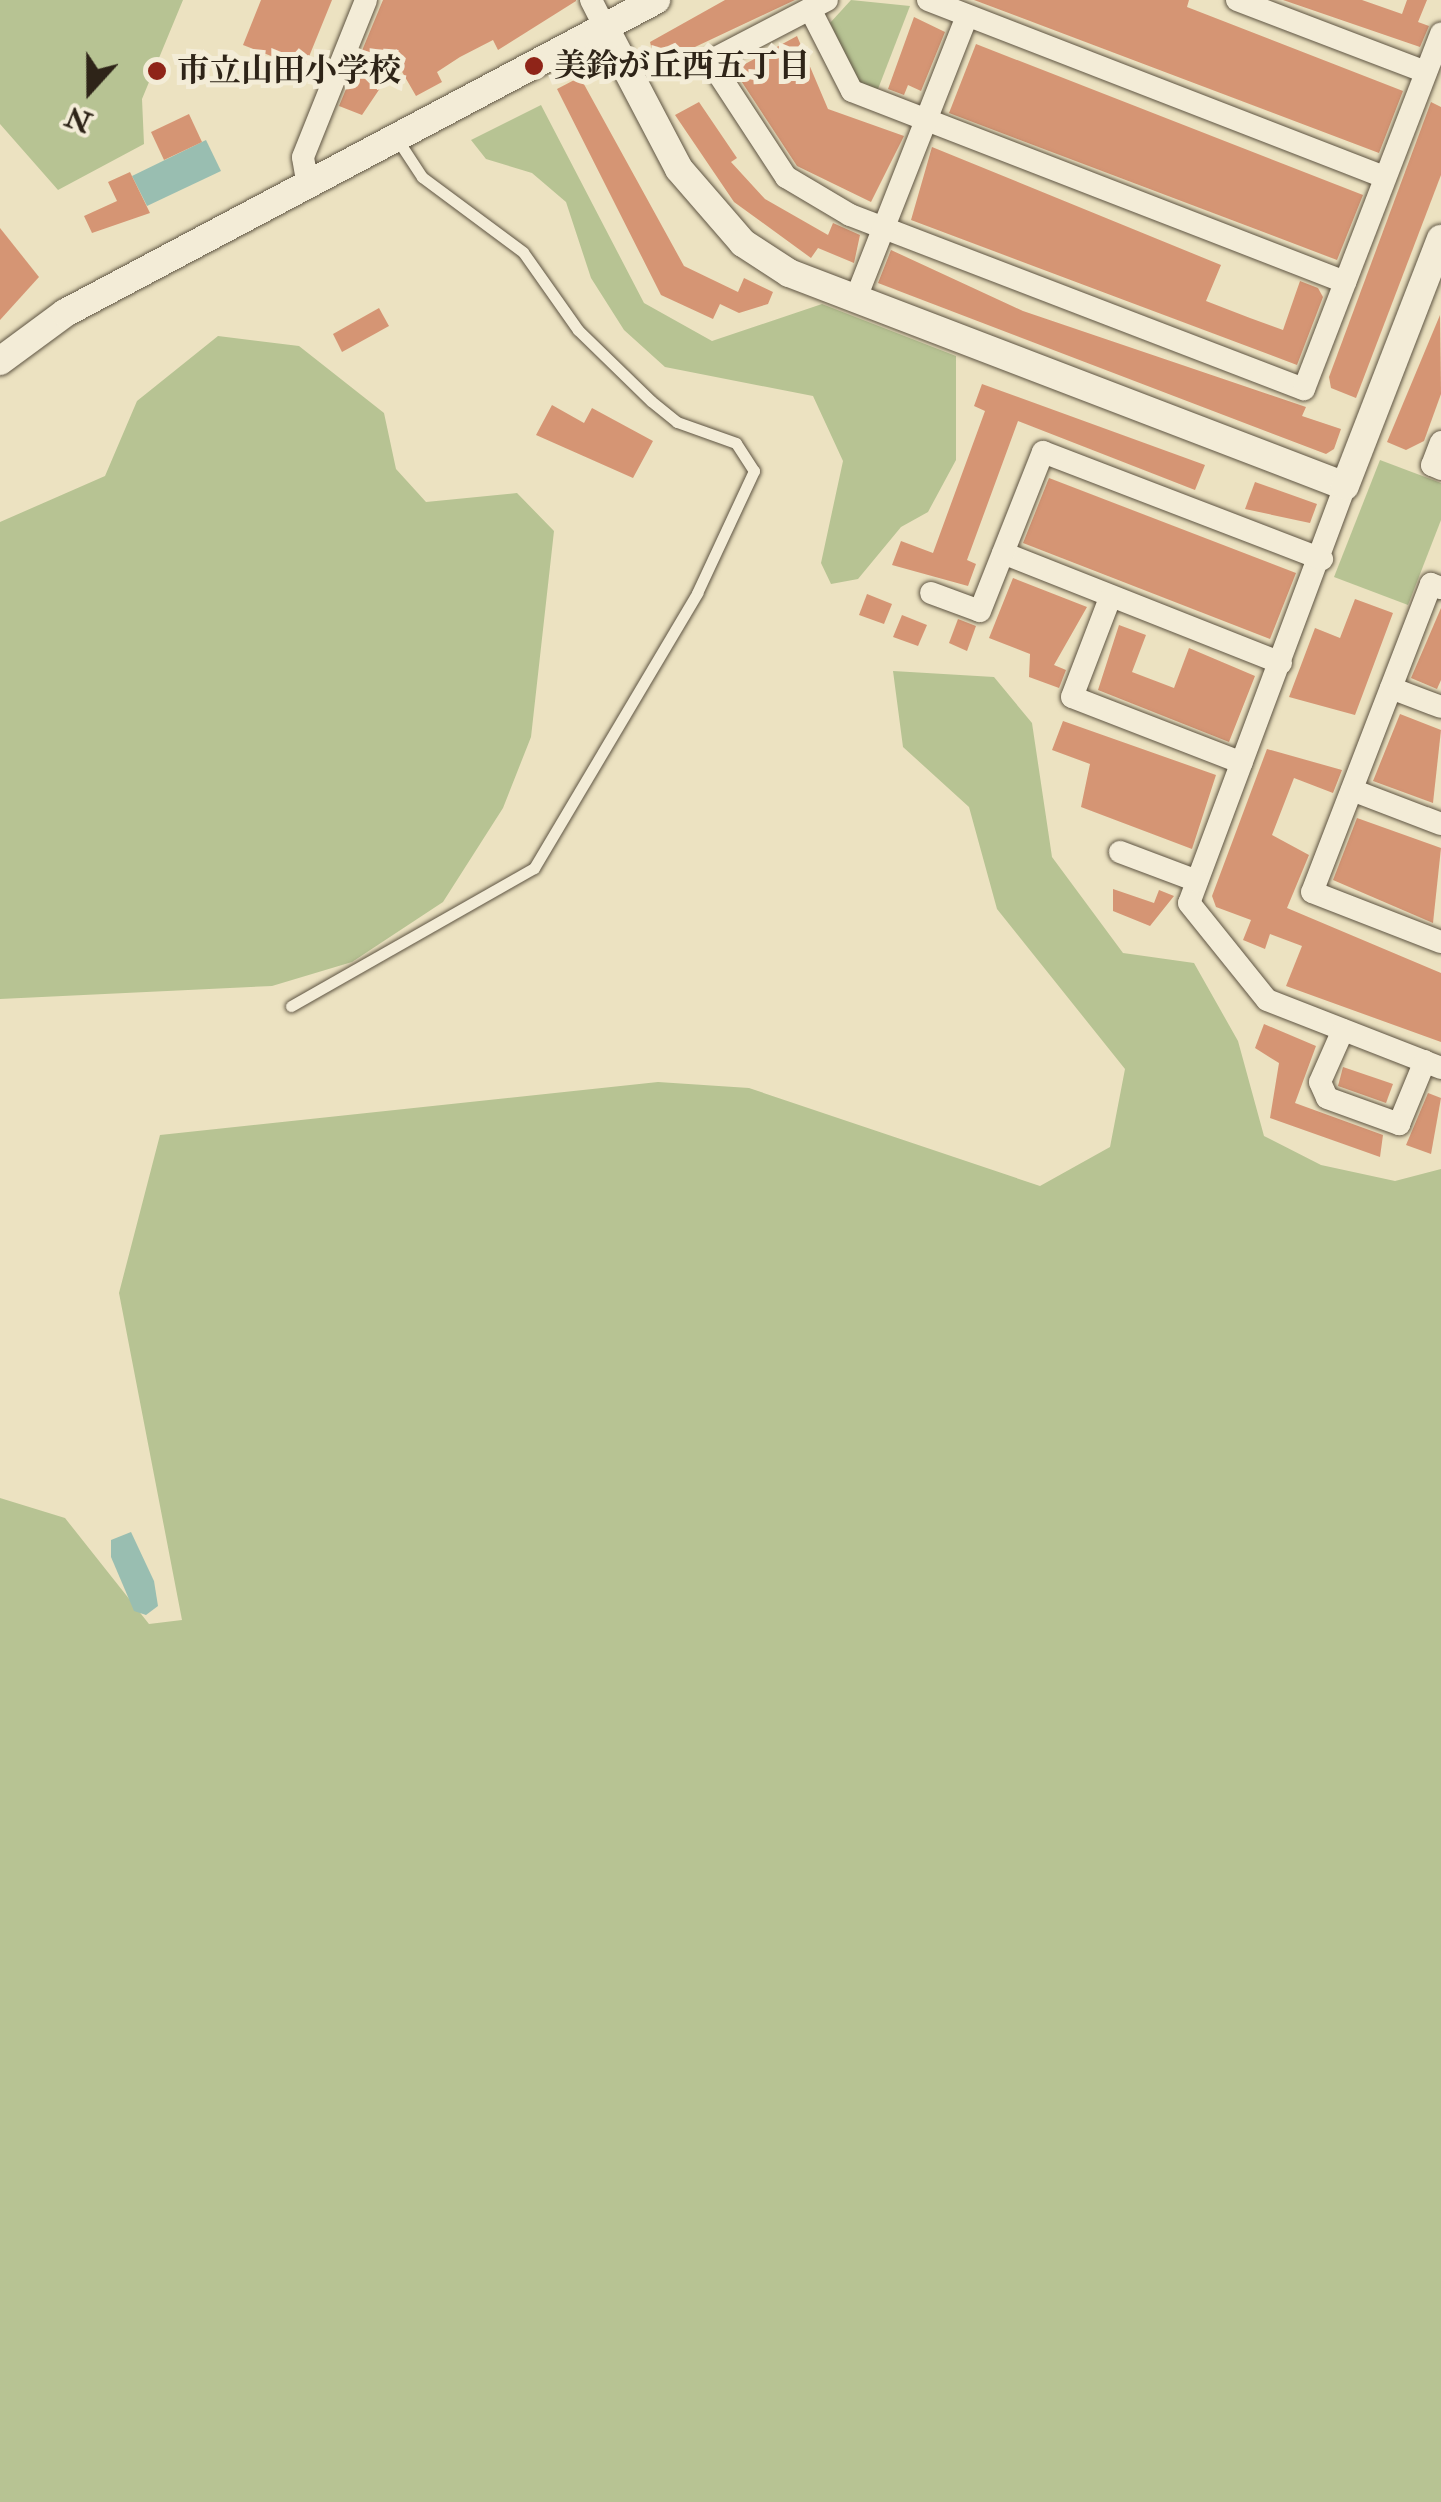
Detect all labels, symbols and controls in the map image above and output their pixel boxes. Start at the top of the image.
north arrow [40,40,140,140]
place label: 美鈴が丘西五丁目 [554,47,810,85]
place label: 市立山田小学校 [177,52,401,90]
marker: 美鈴が丘西五丁目 [523,55,545,77]
marker: 市立山田小学校 [146,60,168,82]
text: N [61,98,97,139]

